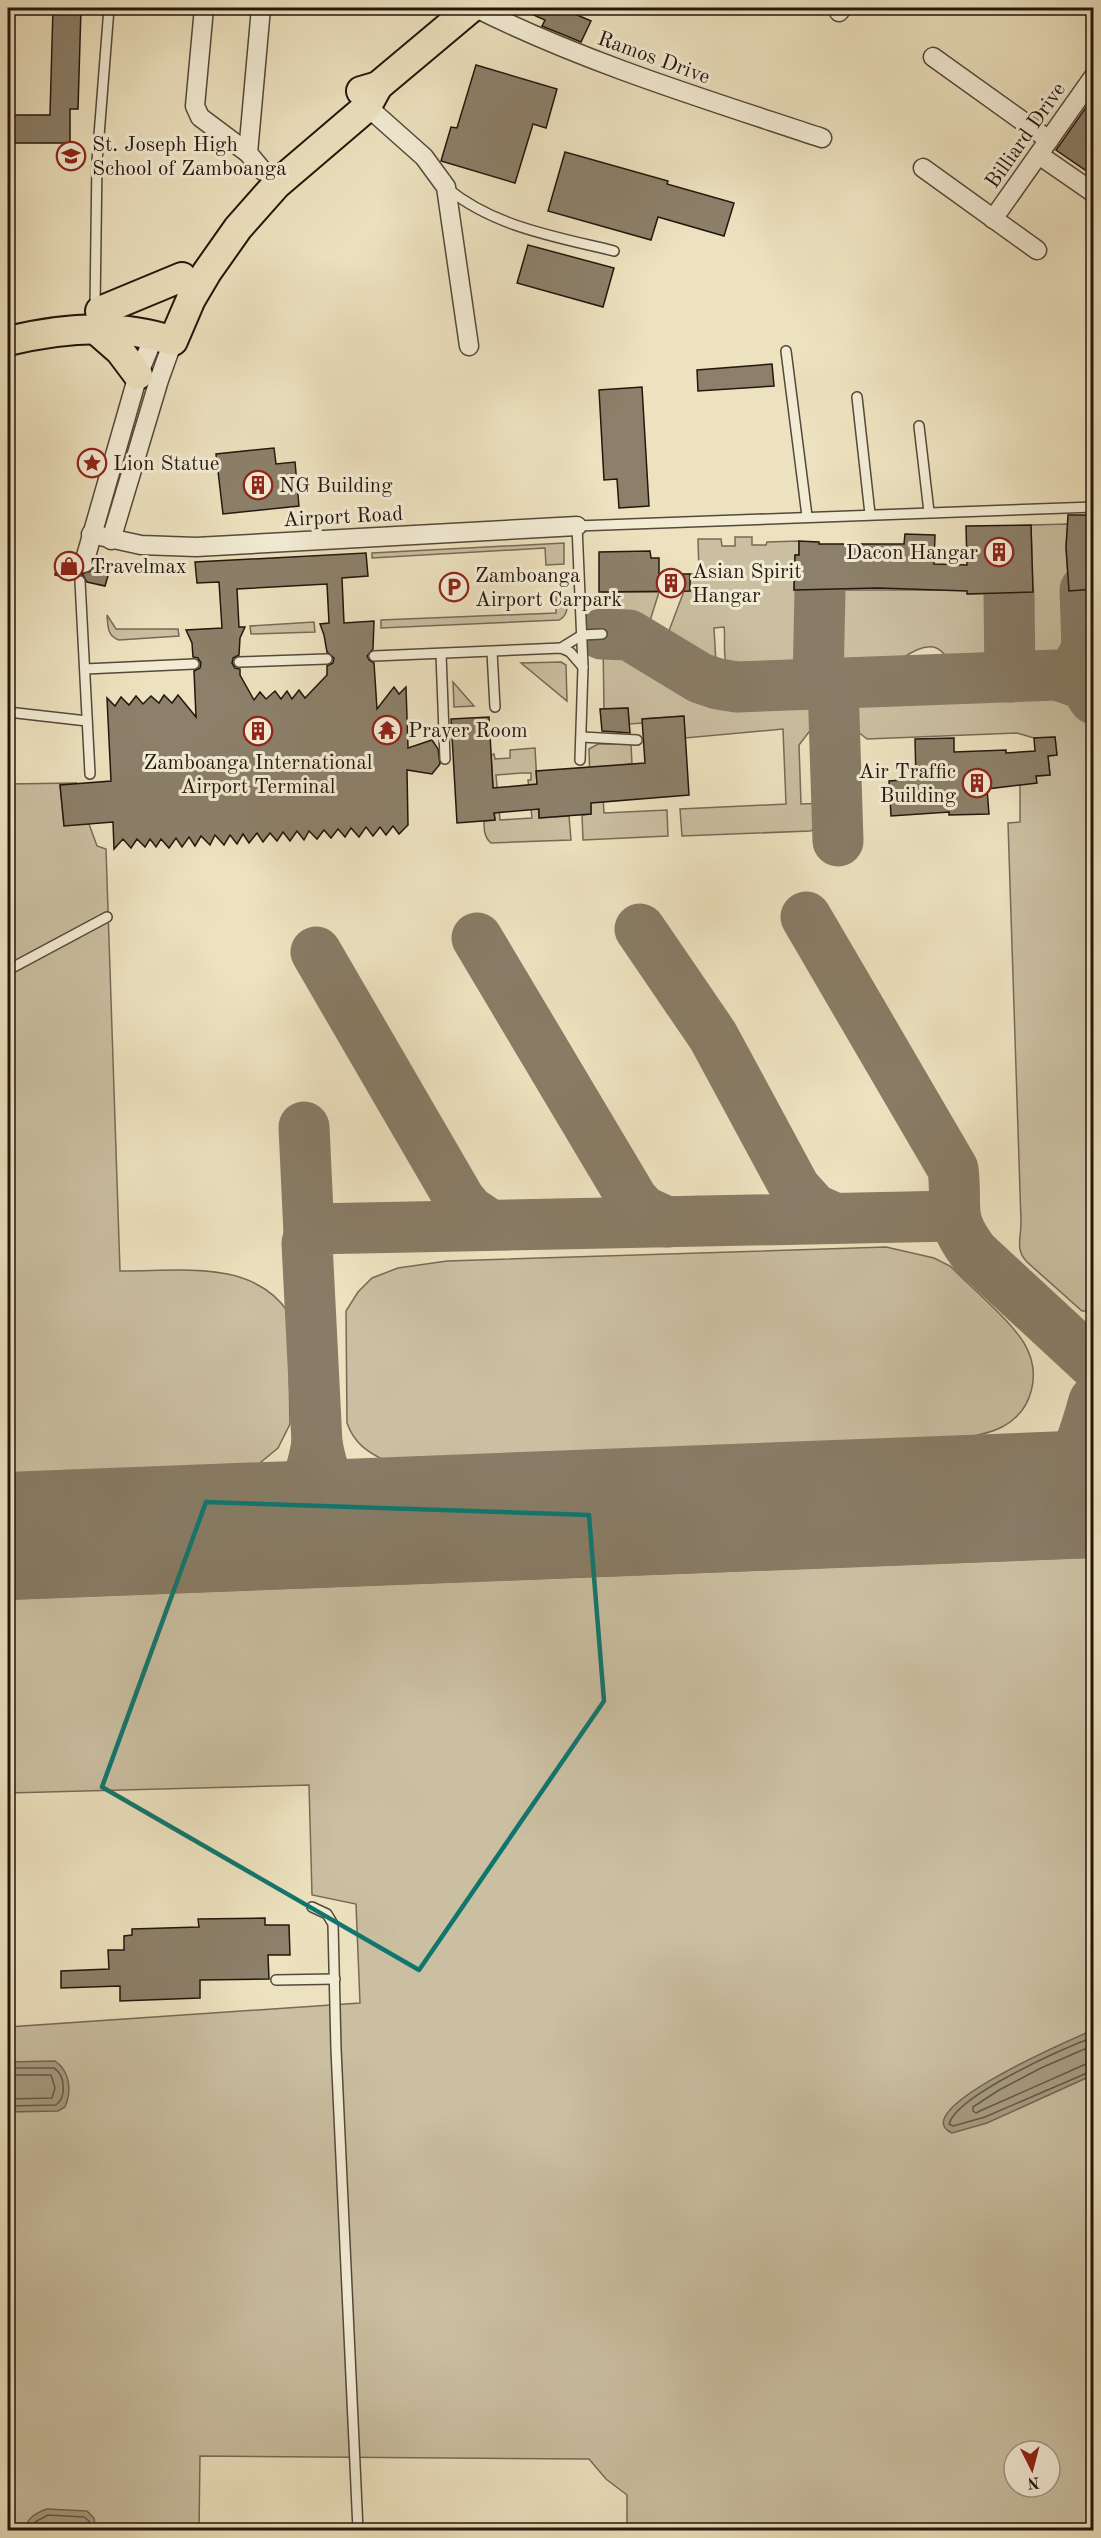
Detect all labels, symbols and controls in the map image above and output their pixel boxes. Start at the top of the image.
street label: Ramos Drive [594,28,712,88]
street label: Billiard Drive [982,79,1070,192]
place label: St. Joseph High School of Zamboanga [92,135,287,180]
school or university icon: St. Joseph High School of Zamboanga [55,140,87,172]
place icon: Lion Statue [76,447,108,479]
place label: Lion Statue [113,454,219,475]
building icon: NG Building [242,469,274,501]
place label: NG Building [279,476,393,497]
street label: Airport Road [282,504,404,531]
building icon: Dacon Hangar [983,536,1015,568]
place label: Dacon Hangar [846,543,978,564]
shop icon: Travelmax [53,550,85,582]
place label: Travelmax [90,557,187,578]
place label: Asian Spirit Hangar [692,562,802,607]
place label: Zamboanga Airport Carpark [475,566,622,611]
building icon: Asian Spirit Hangar [655,567,687,599]
parking icon: Zamboanga Airport Carpark [438,571,470,603]
temple icon: Prayer Room [371,714,403,746]
building icon: Zamboanga International Airport Terminal [242,715,274,747]
place label: Prayer Room [408,721,528,742]
place label: Zamboanga International Airport Terminal [144,753,373,798]
place label: Air Traffic Building [859,762,957,807]
building icon: Air Traffic Building [961,767,993,799]
north arrow [1002,2439,1062,2499]
text: N [1026,2473,1040,2491]

